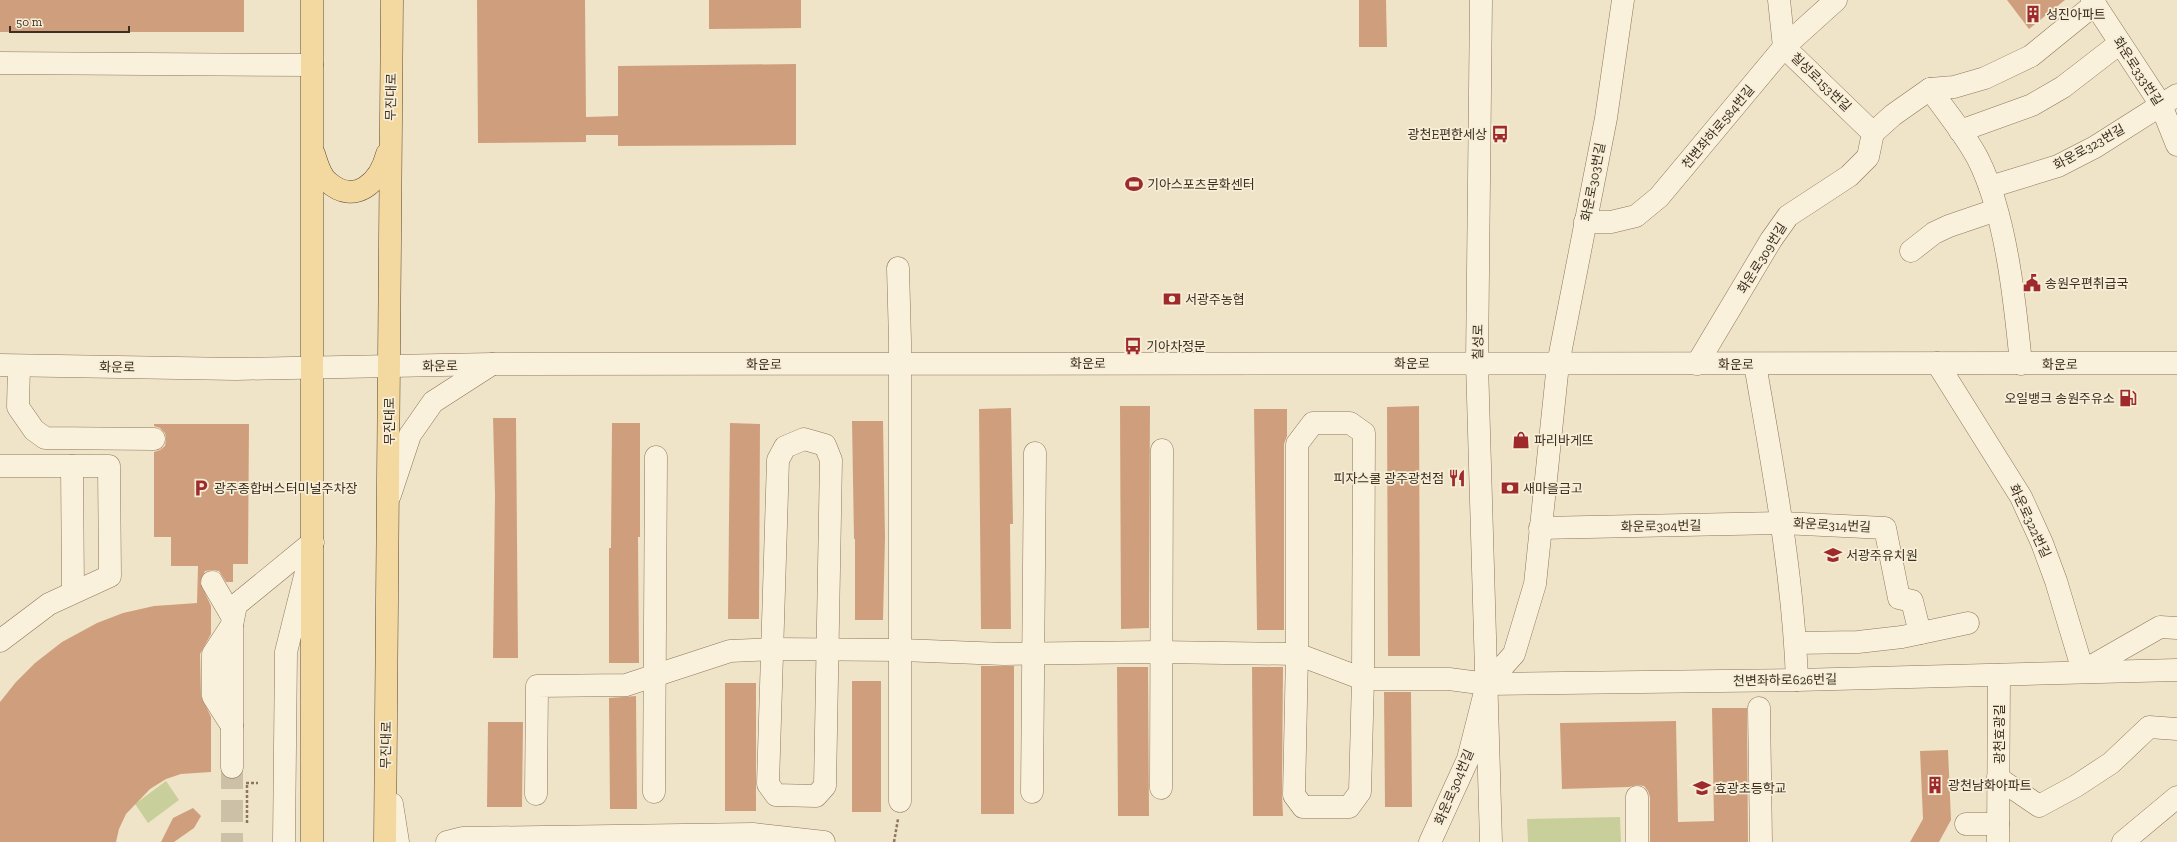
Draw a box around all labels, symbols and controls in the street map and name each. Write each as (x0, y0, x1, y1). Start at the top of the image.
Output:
building icon: 성진아파트 (2023, 4, 2043, 24)
place label: 성진아파트 (2046, 7, 2106, 22)
scale bar (10, 8, 129, 34)
text: 50 m (16, 15, 43, 29)
street label: 화운로333번길 (2110, 34, 2166, 108)
street label: 칠성로153번길 (1788, 50, 1854, 114)
street label: 무진대로 (383, 73, 399, 121)
street label: 천변좌하로584번길 (1679, 82, 1757, 172)
street label: 화운로323번길 (2051, 121, 2127, 173)
bus stop icon: 광천E편한세상 (1490, 124, 1510, 144)
place label: 광천E편한세상 (1408, 127, 1487, 142)
street label: 화운로303번길 (1578, 141, 1608, 223)
sports icon: 기아스포츠문화센터 (1124, 174, 1144, 194)
place label: 기아스포츠문화센터 (1147, 177, 1255, 192)
street label: 화운로309번길 (1734, 220, 1790, 296)
public building icon: 송원우편취급국 (2022, 273, 2042, 293)
place label: 송원우편취급국 (2045, 276, 2129, 291)
bank icon: 서광주농협 (1162, 289, 1182, 309)
place label: 서광주농협 (1185, 292, 1245, 307)
street label: 칠성로 (1470, 324, 1486, 360)
bus stop icon: 기아차정문 (1123, 336, 1143, 356)
place label: 기아차정문 (1146, 339, 1206, 354)
street label: 화운로 (1070, 356, 1106, 371)
street label: 화운로 (1394, 356, 1430, 371)
street label: 화운로 (746, 357, 782, 372)
street label: 화운로 (1718, 357, 1754, 372)
street label: 화운로 (2042, 357, 2078, 372)
street label: 화운로 (422, 358, 458, 374)
street label: 화운로 (99, 359, 135, 375)
fuel station icon: 오일뱅크 송원주유소 (2118, 388, 2138, 408)
place label: 오일뱅크 송원주유소 (2004, 391, 2115, 406)
street label: 무진대로 (382, 397, 397, 445)
shop icon: 파리바게뜨 (1511, 430, 1531, 450)
place label: 파리바게뜨 (1534, 433, 1594, 448)
restaurant icon: 피자스쿨 광주광천점 (1447, 468, 1467, 488)
place label: 피자스쿨 광주광천점 (1333, 471, 1444, 486)
parking icon: 광주종합버스터미널주차장 (191, 478, 211, 498)
bank icon: 새마을금고 (1500, 478, 1520, 498)
place label: 광주종합버스터미널주차장 (214, 481, 358, 496)
place label: 새마을금고 (1523, 481, 1583, 496)
street label: 화운로322번길 (2006, 482, 2054, 560)
street label: 화운로314번길 (1793, 515, 1871, 535)
street label: 화운로304번길 (1621, 518, 1701, 534)
school or university icon: 서광주유치원 (1823, 545, 1843, 565)
place label: 서광주유치원 (1846, 548, 1918, 563)
street label: 천변좌하로626번길 (1733, 672, 1837, 688)
street label: 광천효광길 (1992, 704, 2007, 764)
street label: 무진대로 (378, 721, 394, 769)
street label: 화운로304번길 (1431, 747, 1477, 827)
building icon: 광천남화아파트 (1925, 775, 1945, 795)
school or university icon: 효광초등학교 (1692, 778, 1712, 798)
place label: 광천남화아파트 (1948, 778, 2032, 793)
place label: 효광초등학교 (1715, 781, 1787, 796)

